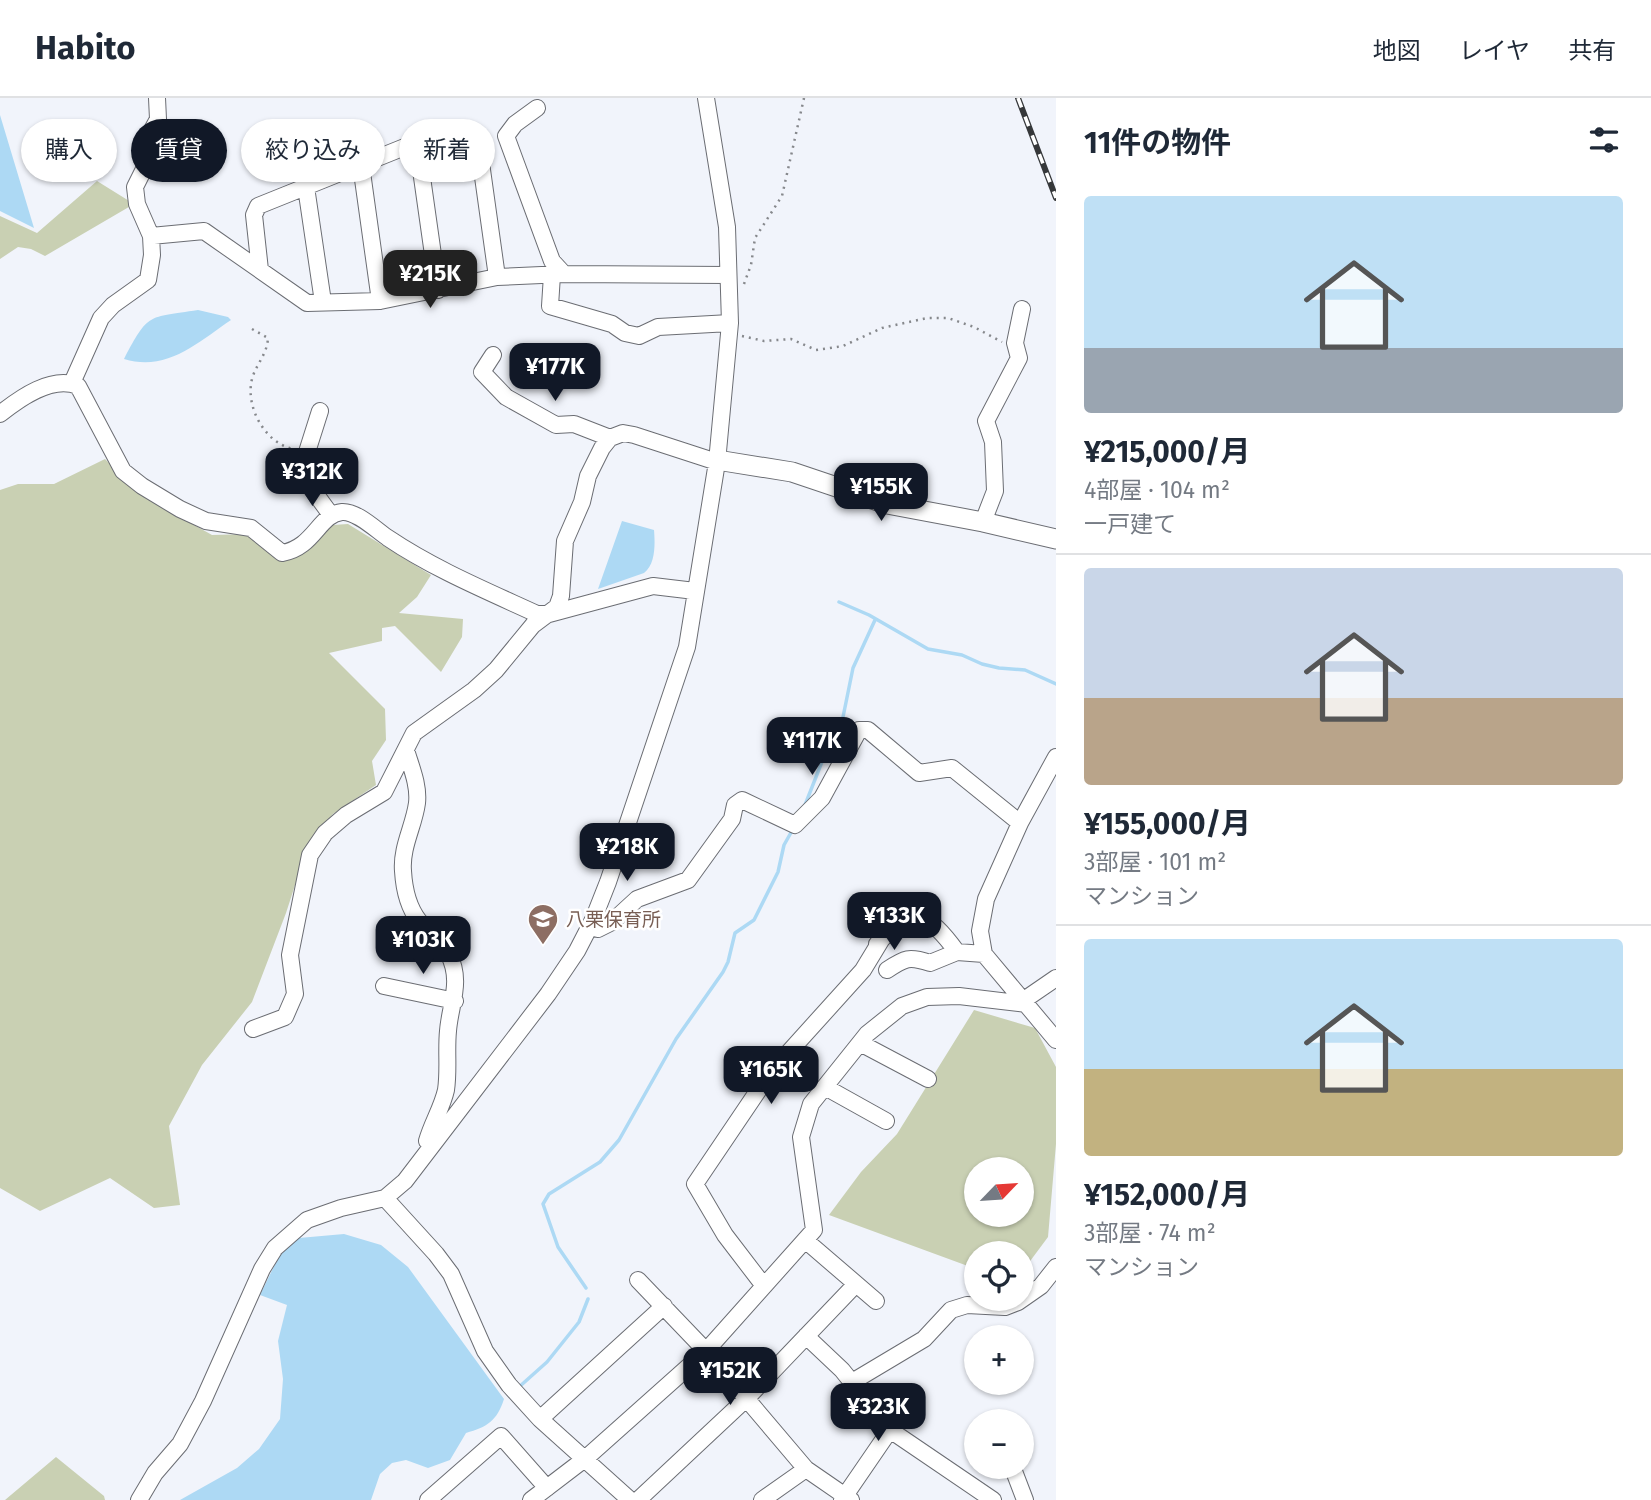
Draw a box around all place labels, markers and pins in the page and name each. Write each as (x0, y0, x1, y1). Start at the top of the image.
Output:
pin: ¥215K (381, 250, 479, 310)
pin: ¥177K (506, 344, 604, 403)
pin: ¥312K (263, 448, 361, 508)
pin: ¥155K (832, 464, 930, 523)
pin: ¥117K (763, 718, 861, 777)
pin: ¥218K (578, 824, 676, 883)
pin: ¥133K (845, 892, 943, 952)
school or university icon: 八栗保育所 (526, 902, 560, 946)
place label: 八栗保育所 (566, 908, 661, 931)
pin: ¥103K (374, 916, 472, 976)
pin: ¥165K (722, 1046, 820, 1106)
pin: ¥152K (681, 1348, 779, 1407)
pin: ¥323K (829, 1384, 927, 1443)

